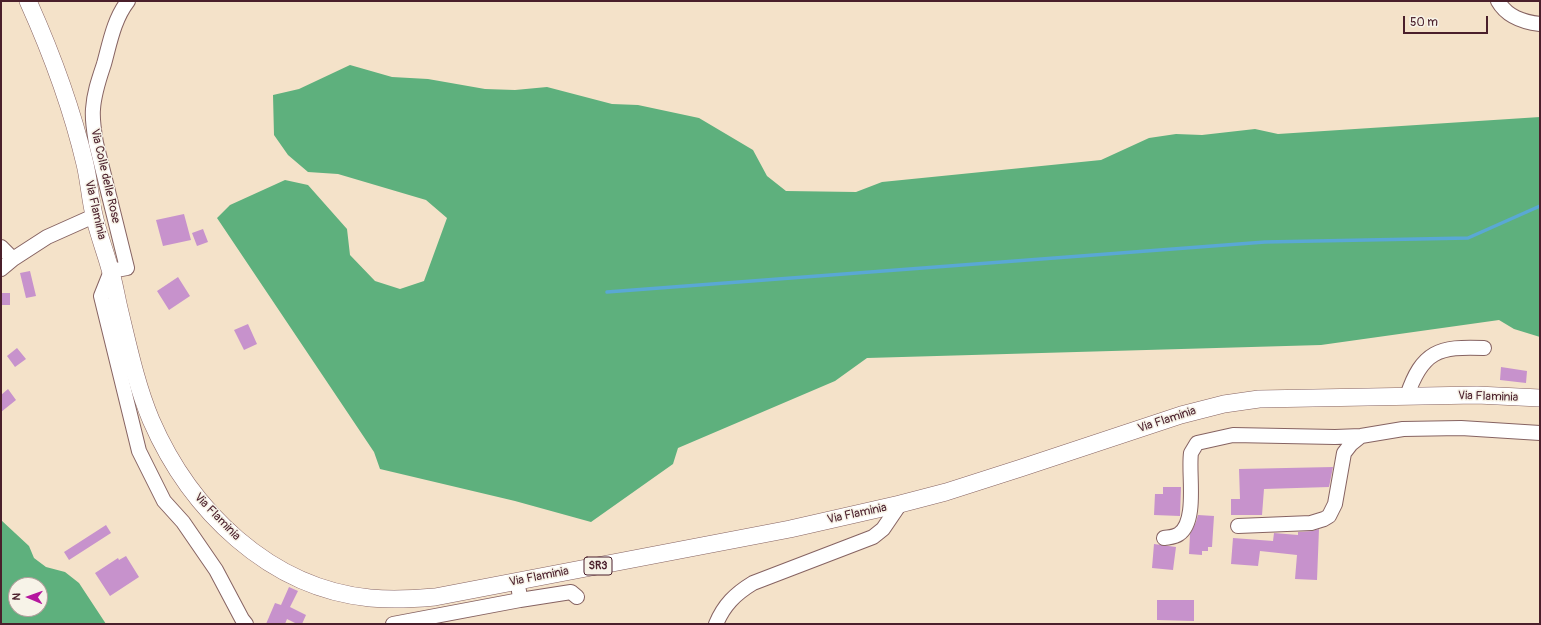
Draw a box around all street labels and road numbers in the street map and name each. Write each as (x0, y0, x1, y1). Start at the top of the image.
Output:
street label: Via Colle delle Rose (87, 127, 123, 225)
street label: Via Flaminia (81, 179, 109, 241)
street label: Via Flaminia (1458, 389, 1518, 405)
street label: Via Flaminia (1136, 404, 1198, 436)
street label: Via Flaminia (191, 490, 243, 544)
street label: Via Flaminia (826, 501, 888, 527)
road number: SR3 (584, 557, 612, 575)
street label: Via Flaminia (508, 564, 570, 590)

